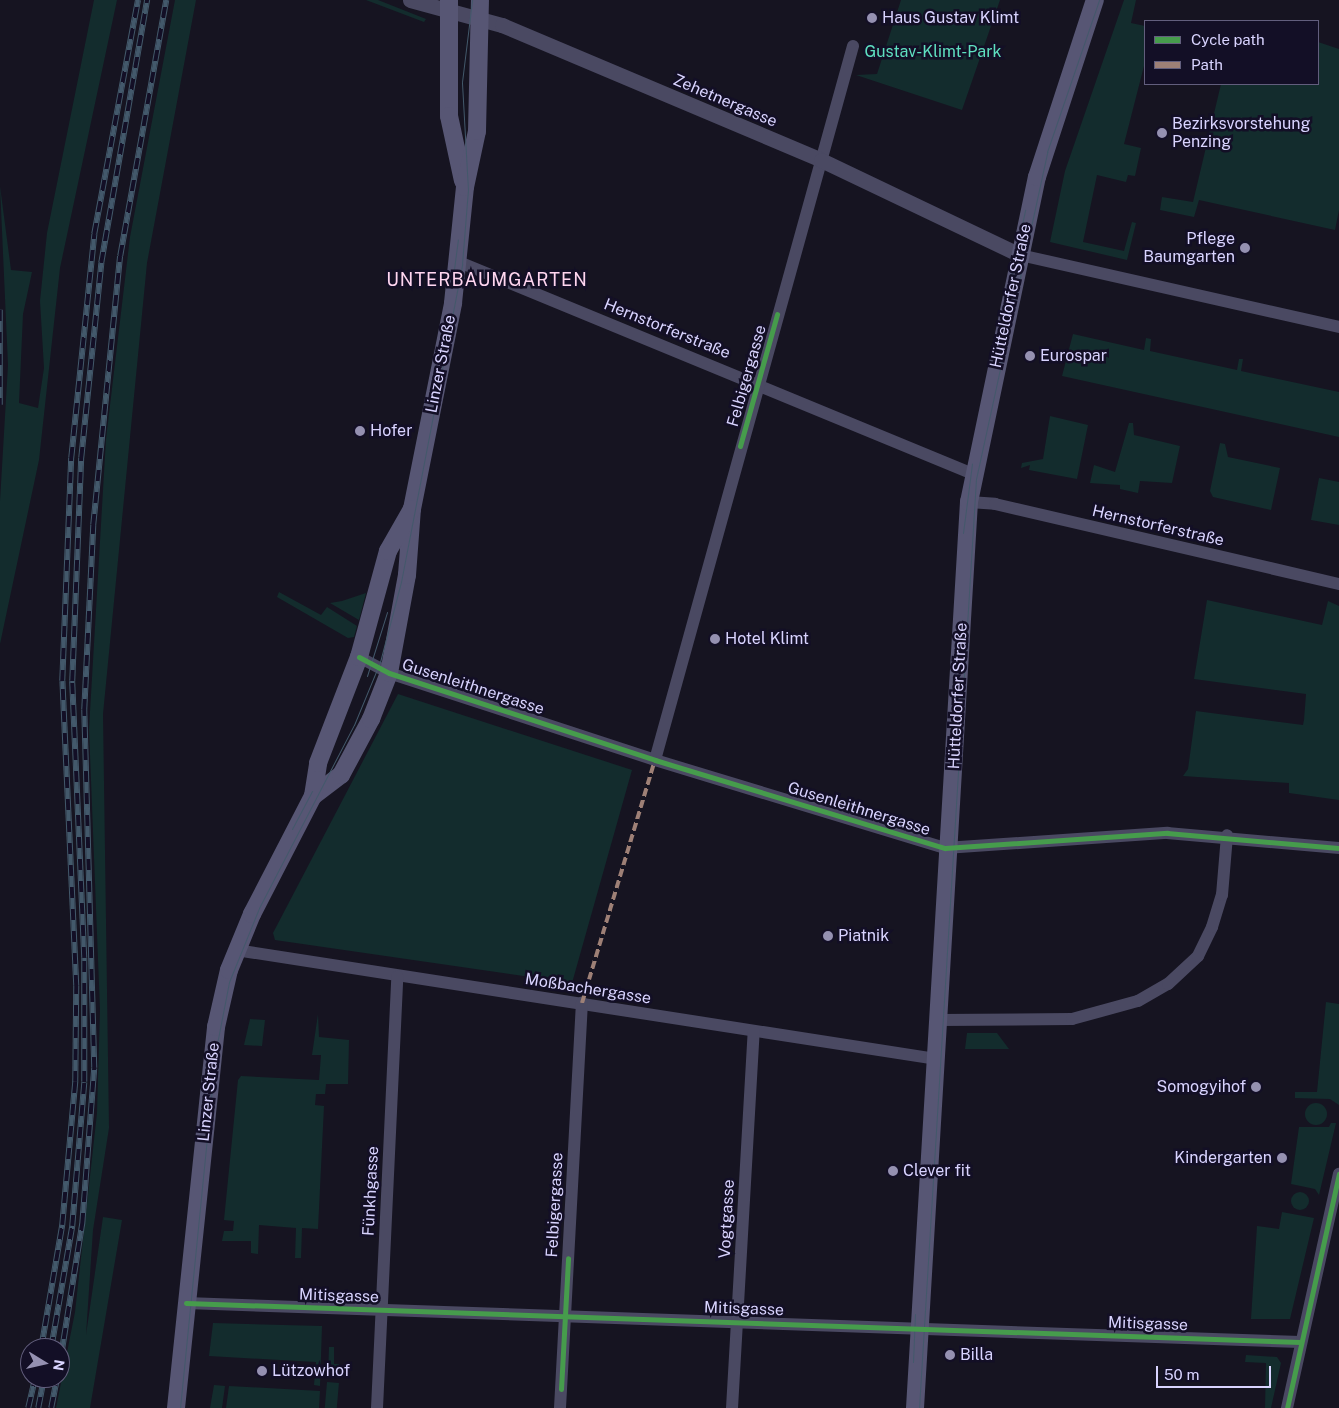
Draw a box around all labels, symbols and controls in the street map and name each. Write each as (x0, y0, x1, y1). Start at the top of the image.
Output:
place label: Haus Gustav Klimt (882, 8, 1019, 28)
marker: Haus Gustav Klimt (866, 12, 878, 24)
legend (1144, 20, 1319, 85)
text: Cycle path (1191, 31, 1265, 48)
park label: Gustav-Klimt-Park (865, 42, 1001, 62)
text: Path (1191, 56, 1223, 73)
street label: Zehetnergasse (670, 70, 780, 132)
place label: Bezirksvorstehung Penzing (1172, 114, 1310, 152)
marker: Bezirksvorstehung Penzing (1156, 127, 1168, 139)
street label: Hütteldorfer Straße (986, 222, 1036, 370)
place label: Pflege Baumgarten (1143, 229, 1235, 267)
marker: Pflege Baumgarten (1239, 242, 1251, 254)
district label: UNTERBAUMGARTEN (384, 269, 590, 291)
street label: Hernstorferstraße (601, 295, 733, 363)
street label: Linzer Straße (422, 313, 460, 415)
street label: Felbigergasse (723, 323, 771, 429)
place label: Eurospar (1040, 346, 1107, 366)
marker: Eurospar (1024, 350, 1036, 362)
place label: Hofer (370, 421, 412, 441)
marker: Hofer (354, 425, 366, 437)
street label: Hernstorferstraße (1090, 501, 1226, 551)
street label: Hütteldorfer Straße (945, 622, 971, 770)
place label: Hotel Klimt (725, 629, 809, 649)
marker: Hotel Klimt (709, 633, 721, 645)
street label: Gusenleithnergasse (399, 655, 547, 719)
street label: Gusenleithnergasse (785, 778, 933, 840)
place label: Piatnik (838, 926, 889, 946)
marker: Piatnik (822, 930, 834, 942)
street label: Moßbachergasse (524, 970, 652, 1008)
street label: Linzer Straße (194, 1042, 224, 1142)
place label: Somogyihof (1157, 1077, 1246, 1097)
marker: Somogyihof (1250, 1081, 1262, 1093)
street label: Fünkhgasse (359, 1146, 383, 1236)
place label: Kindergarten (1174, 1148, 1272, 1168)
street label: Felbigergasse (543, 1152, 567, 1258)
marker: Kindergarten (1276, 1152, 1288, 1164)
place label: Clever fit (903, 1161, 971, 1181)
marker: Clever fit (887, 1165, 899, 1177)
street label: Vogtgasse (715, 1179, 739, 1259)
street label: Mitisgasse (299, 1285, 379, 1307)
street label: Mitisgasse (704, 1298, 784, 1320)
street label: Mitisgasse (1108, 1313, 1188, 1335)
north arrow (20, 1338, 70, 1388)
place label: Billa (960, 1345, 993, 1365)
marker: Billa (944, 1349, 956, 1361)
scale bar (1159, 1356, 1274, 1388)
text: N (50, 1359, 68, 1372)
place label: Lützowhof (272, 1361, 350, 1381)
marker: Lützowhof (256, 1365, 268, 1377)
text: 50 m (1164, 1366, 1199, 1383)

